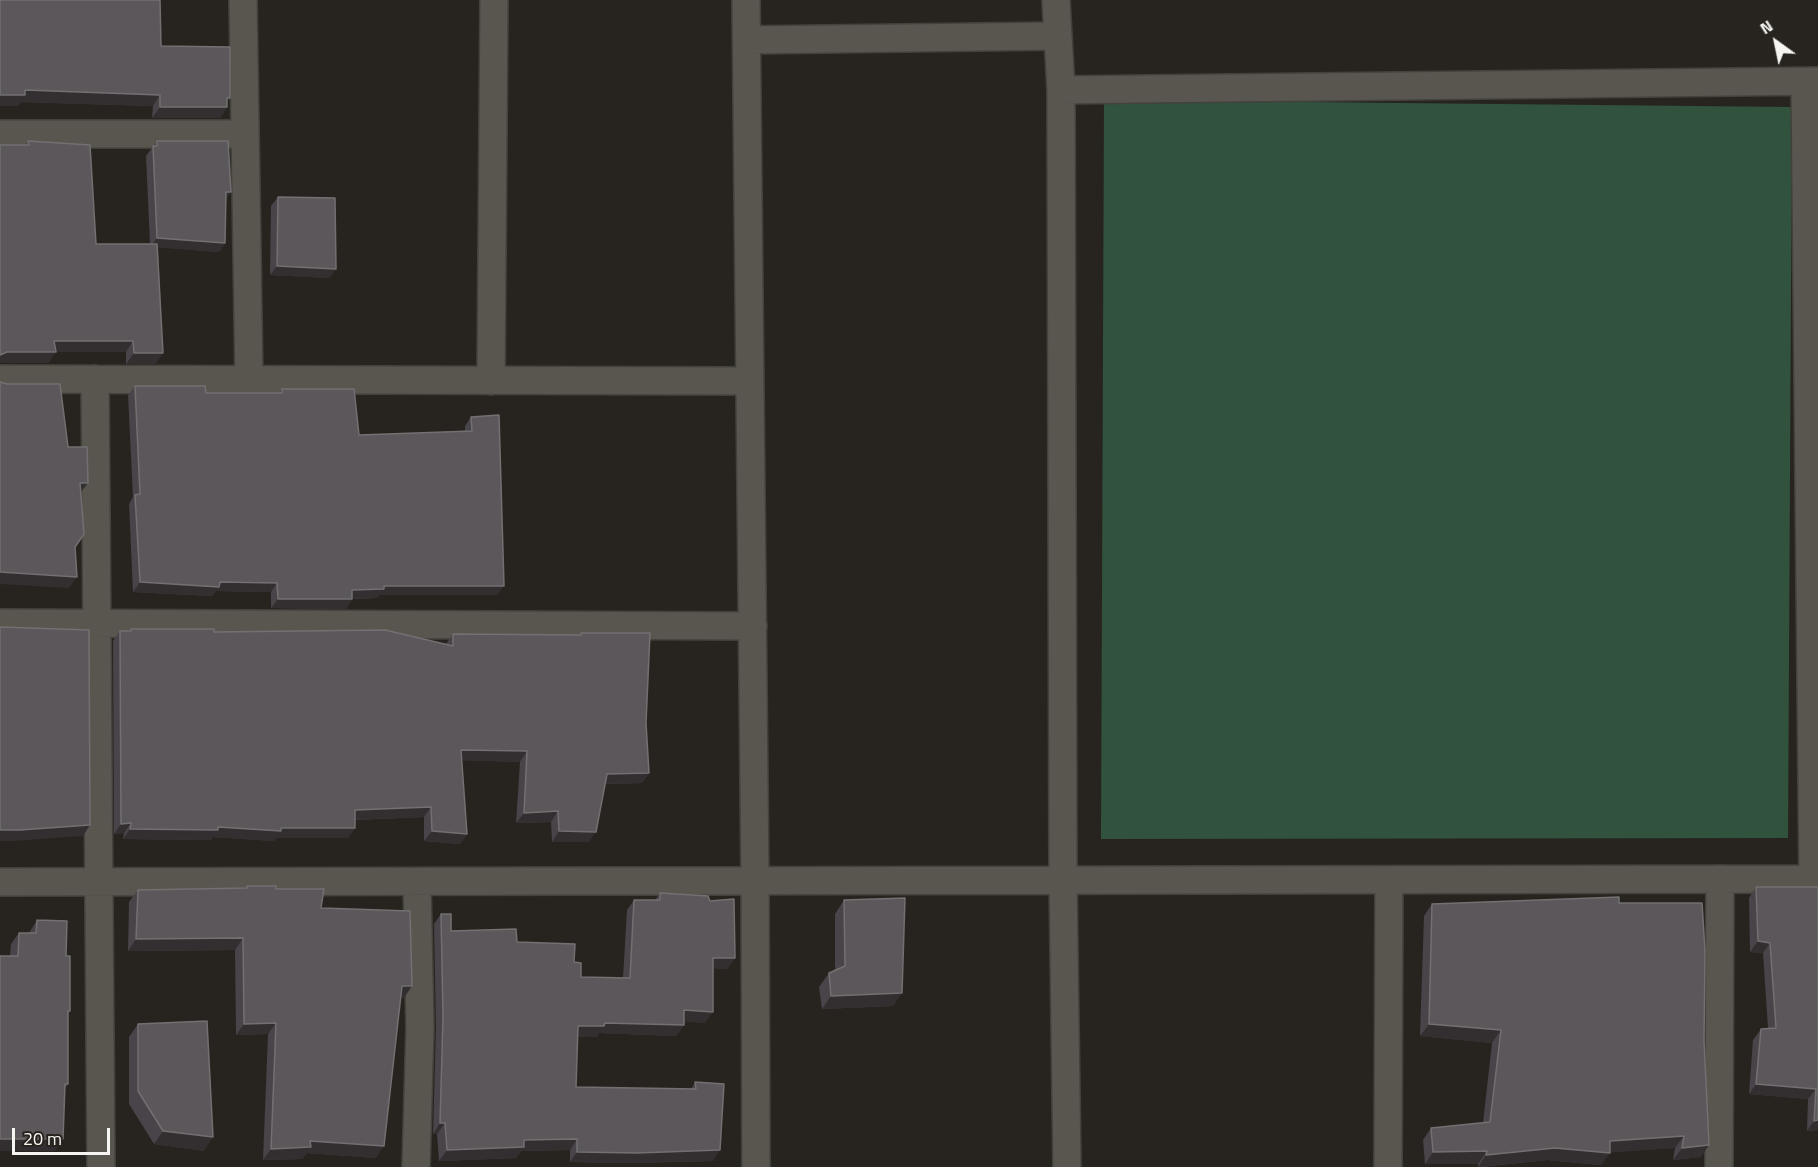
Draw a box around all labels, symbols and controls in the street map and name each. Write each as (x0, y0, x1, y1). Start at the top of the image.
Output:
north arrow (1746, 12, 1806, 72)
text: N (1755, 14, 1777, 40)
scale bar (15, 1116, 112, 1154)
text: 20 m (23, 1125, 62, 1152)

